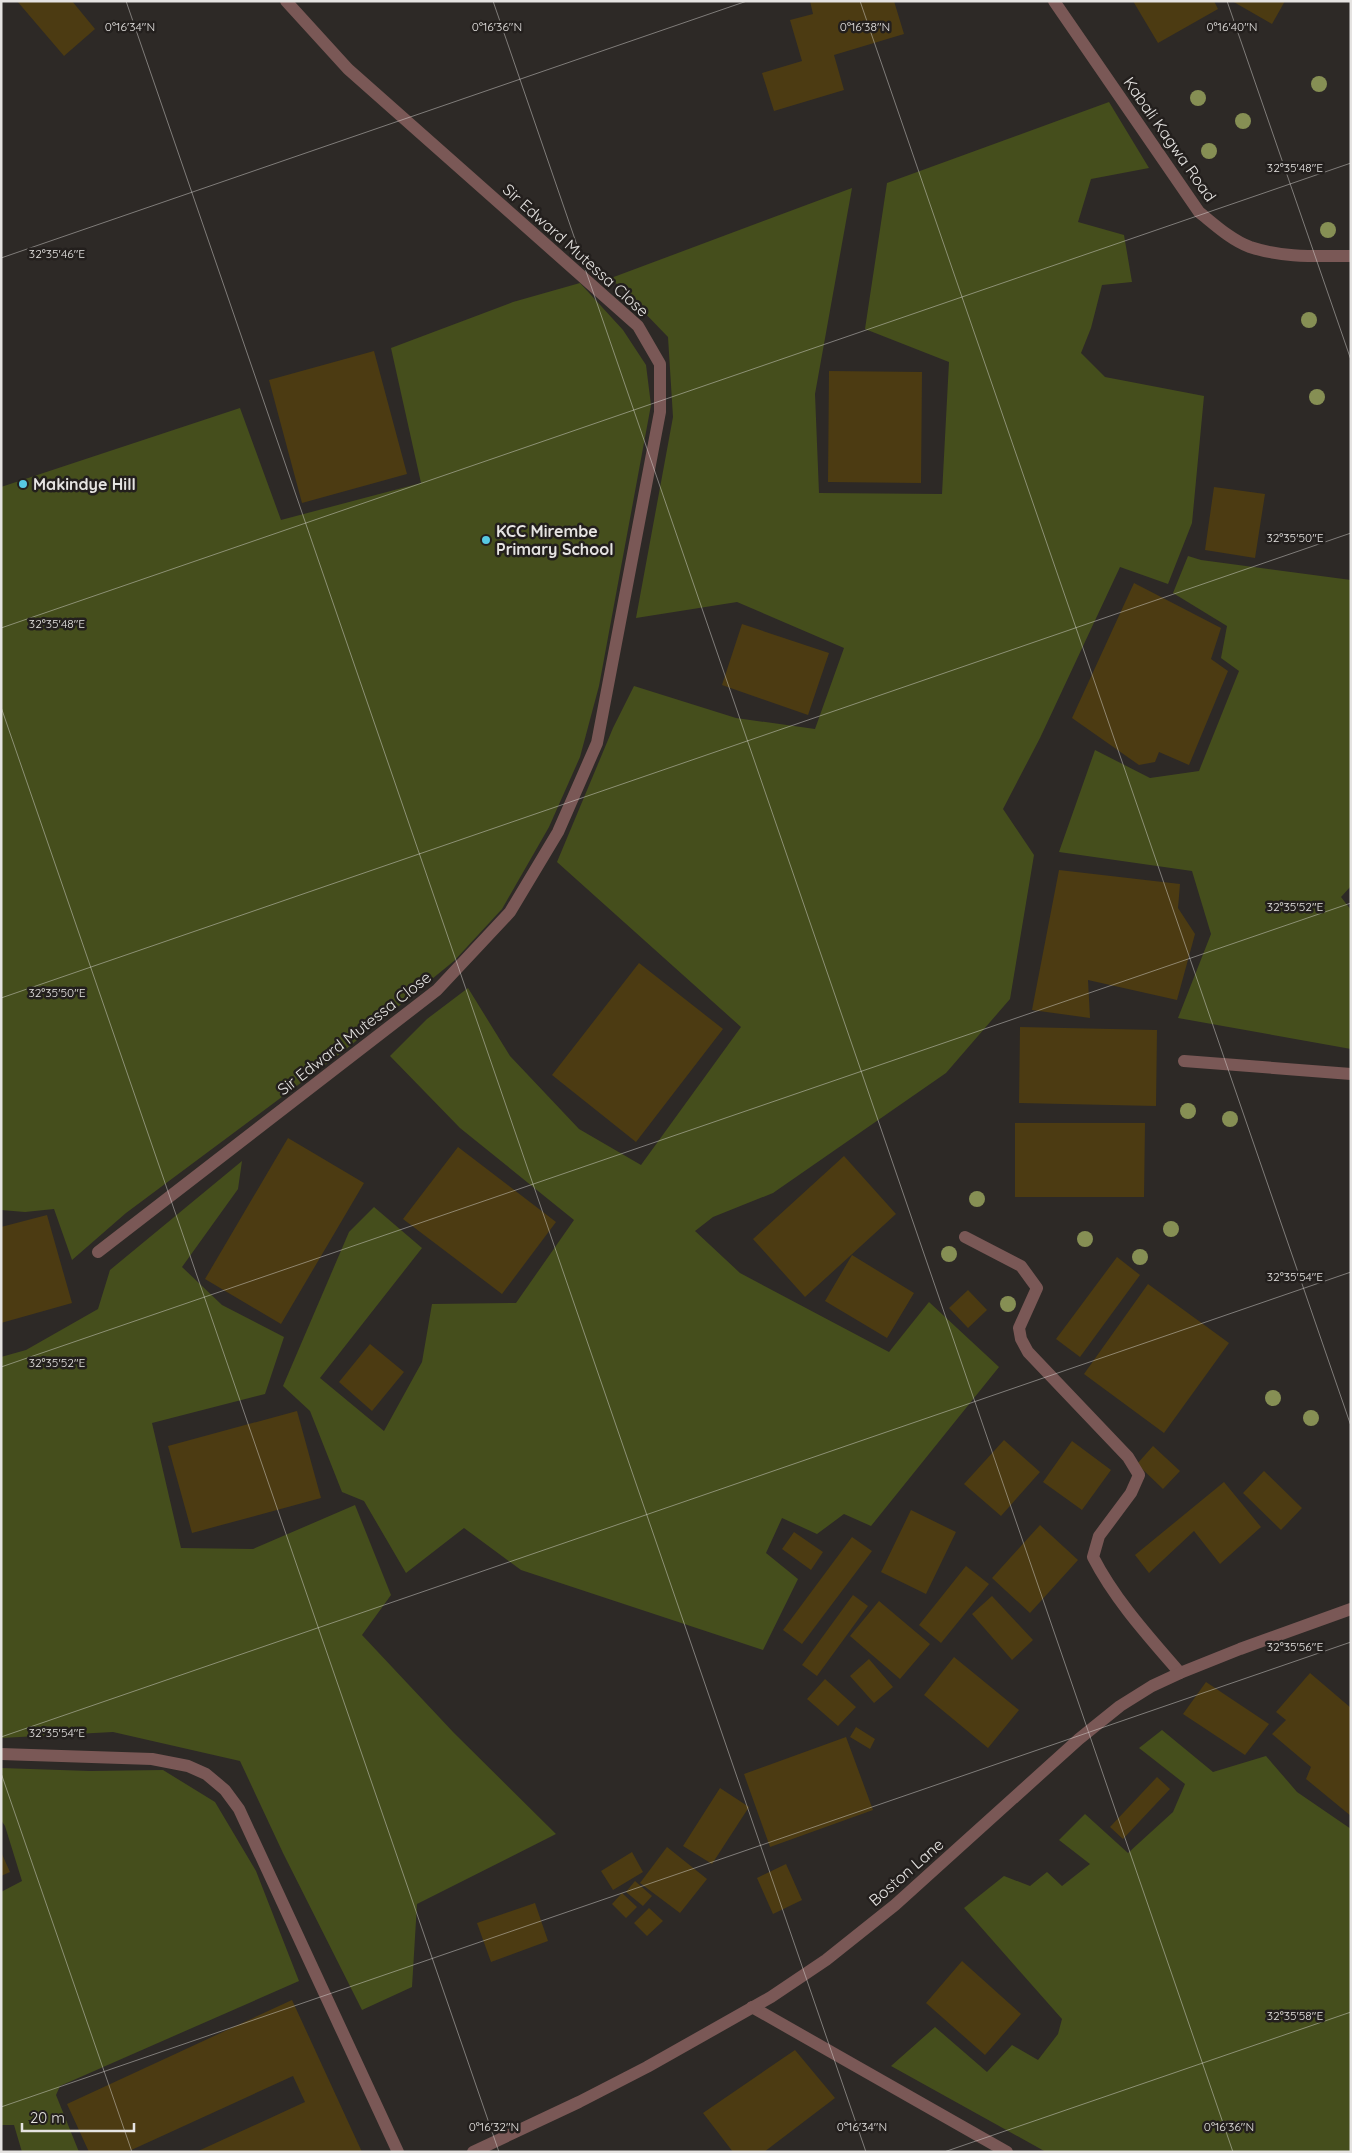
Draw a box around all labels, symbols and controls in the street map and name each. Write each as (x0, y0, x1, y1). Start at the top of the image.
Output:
text: 0°16'34"N (105, 19, 155, 34)
text: 0°16'36"N (472, 19, 522, 34)
text: 0°16'38"N (840, 19, 890, 34)
text: 0°16'40"N (1206, 19, 1258, 34)
street label: Kabali Kagwa Road (1119, 73, 1221, 205)
text: 32°35'48"E (1267, 160, 1323, 175)
street label: Sir Edward Mutessa Close (499, 179, 653, 321)
text: 32°35'46"E (29, 246, 85, 261)
place label: Makindye Hill (33, 474, 136, 494)
marker: Makindye Hill (17, 478, 29, 490)
place label: KCC Mirembe Primary School (496, 521, 614, 559)
text: 32°35'50"E (1266, 530, 1324, 545)
marker: KCC Mirembe Primary School (480, 534, 492, 546)
text: 32°35'48"E (29, 616, 85, 631)
text: 32°35'52"E (1267, 899, 1324, 914)
street label: Sir Edward Mutessa Close (273, 967, 435, 1099)
text: 32°35'50"E (28, 985, 86, 1000)
text: 32°35'54"E (1267, 1269, 1323, 1284)
text: 32°35'52"E (29, 1355, 86, 1370)
text: 32°35'56"E (1267, 1639, 1323, 1654)
text: 32°35'54"E (29, 1725, 85, 1740)
street label: Boston Lane (864, 1834, 948, 1910)
text: 32°35'58"E (1267, 2008, 1323, 2023)
scale bar (22, 2100, 135, 2132)
text: 20 m (30, 2108, 65, 2127)
text: 0°16'32"N (469, 2119, 519, 2134)
text: 0°16'34"N (837, 2119, 887, 2134)
text: 0°16'36"N (1204, 2119, 1254, 2134)

